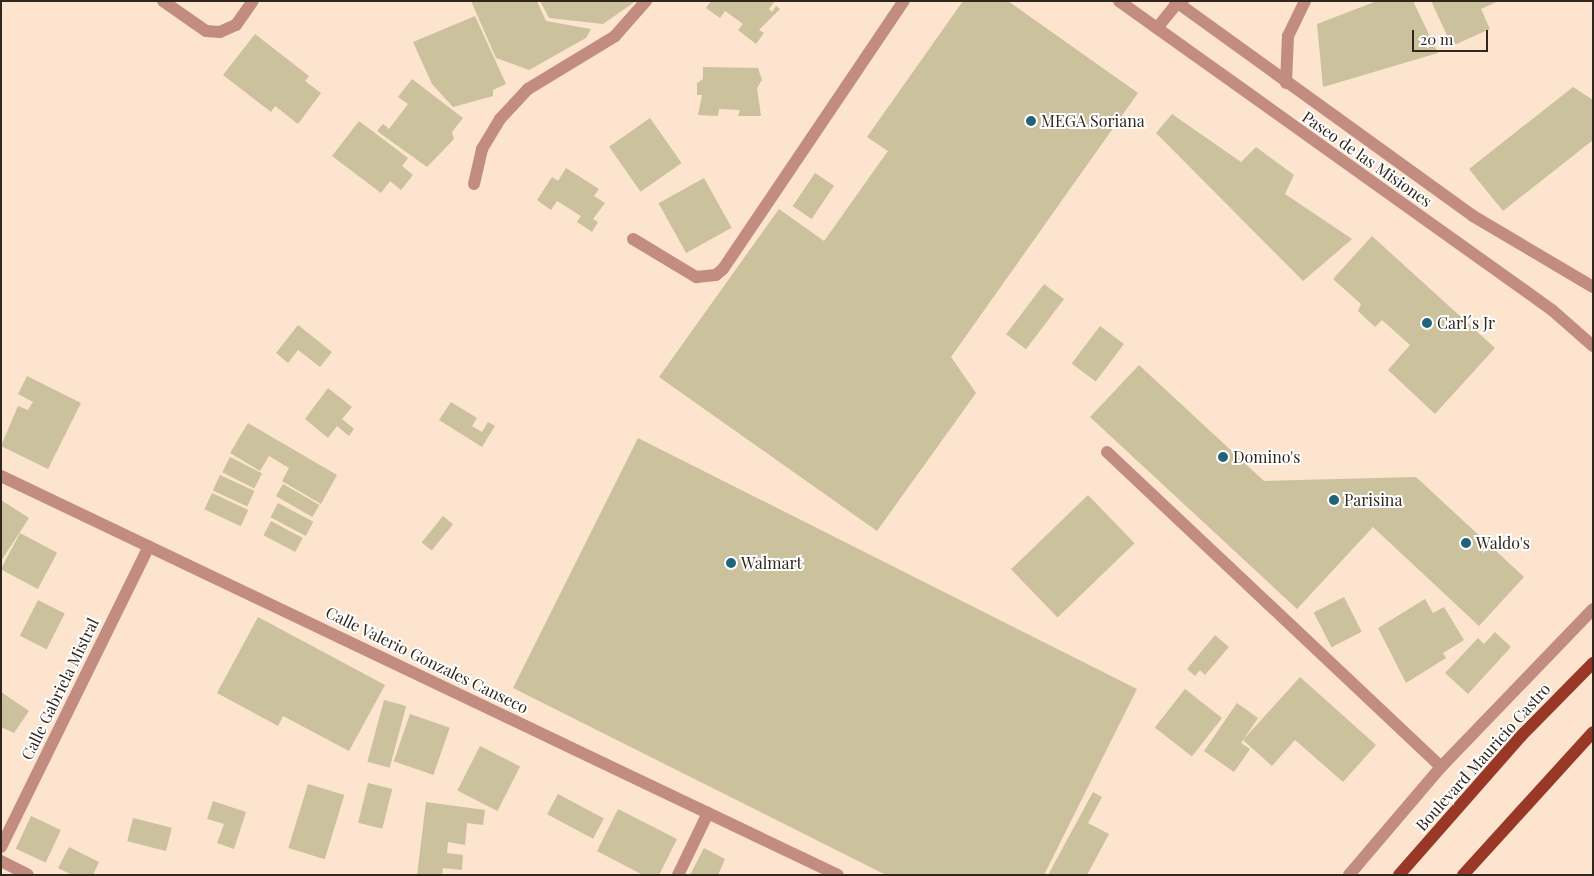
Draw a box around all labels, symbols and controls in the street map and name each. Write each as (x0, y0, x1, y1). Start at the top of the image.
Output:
scale bar (1414, 20, 1490, 52)
text: 20 m (1420, 29, 1453, 49)
street label: Paseo de las Misiones (1298, 107, 1436, 211)
place label: MEGA Soriana (1041, 111, 1145, 131)
marker: MEGA Soriana (1025, 115, 1037, 127)
place label: Carl´s Jr (1437, 313, 1495, 333)
marker: Carl´s Jr (1421, 317, 1433, 329)
place label: Domino's (1233, 447, 1300, 467)
marker: Domino's (1217, 451, 1229, 463)
place label: Parisina (1344, 490, 1402, 510)
marker: Parisina (1328, 494, 1340, 506)
place label: Waldo's (1476, 533, 1530, 553)
marker: Waldo's (1460, 537, 1472, 549)
place label: Walmart (741, 553, 802, 573)
marker: Walmart (725, 557, 737, 569)
street label: Calle Valerio Gonzales Canseco (322, 602, 532, 718)
street label: Calle Gabriela Mistral (17, 615, 103, 763)
street label: Boulevard Mauricio Castro (1412, 679, 1554, 835)

